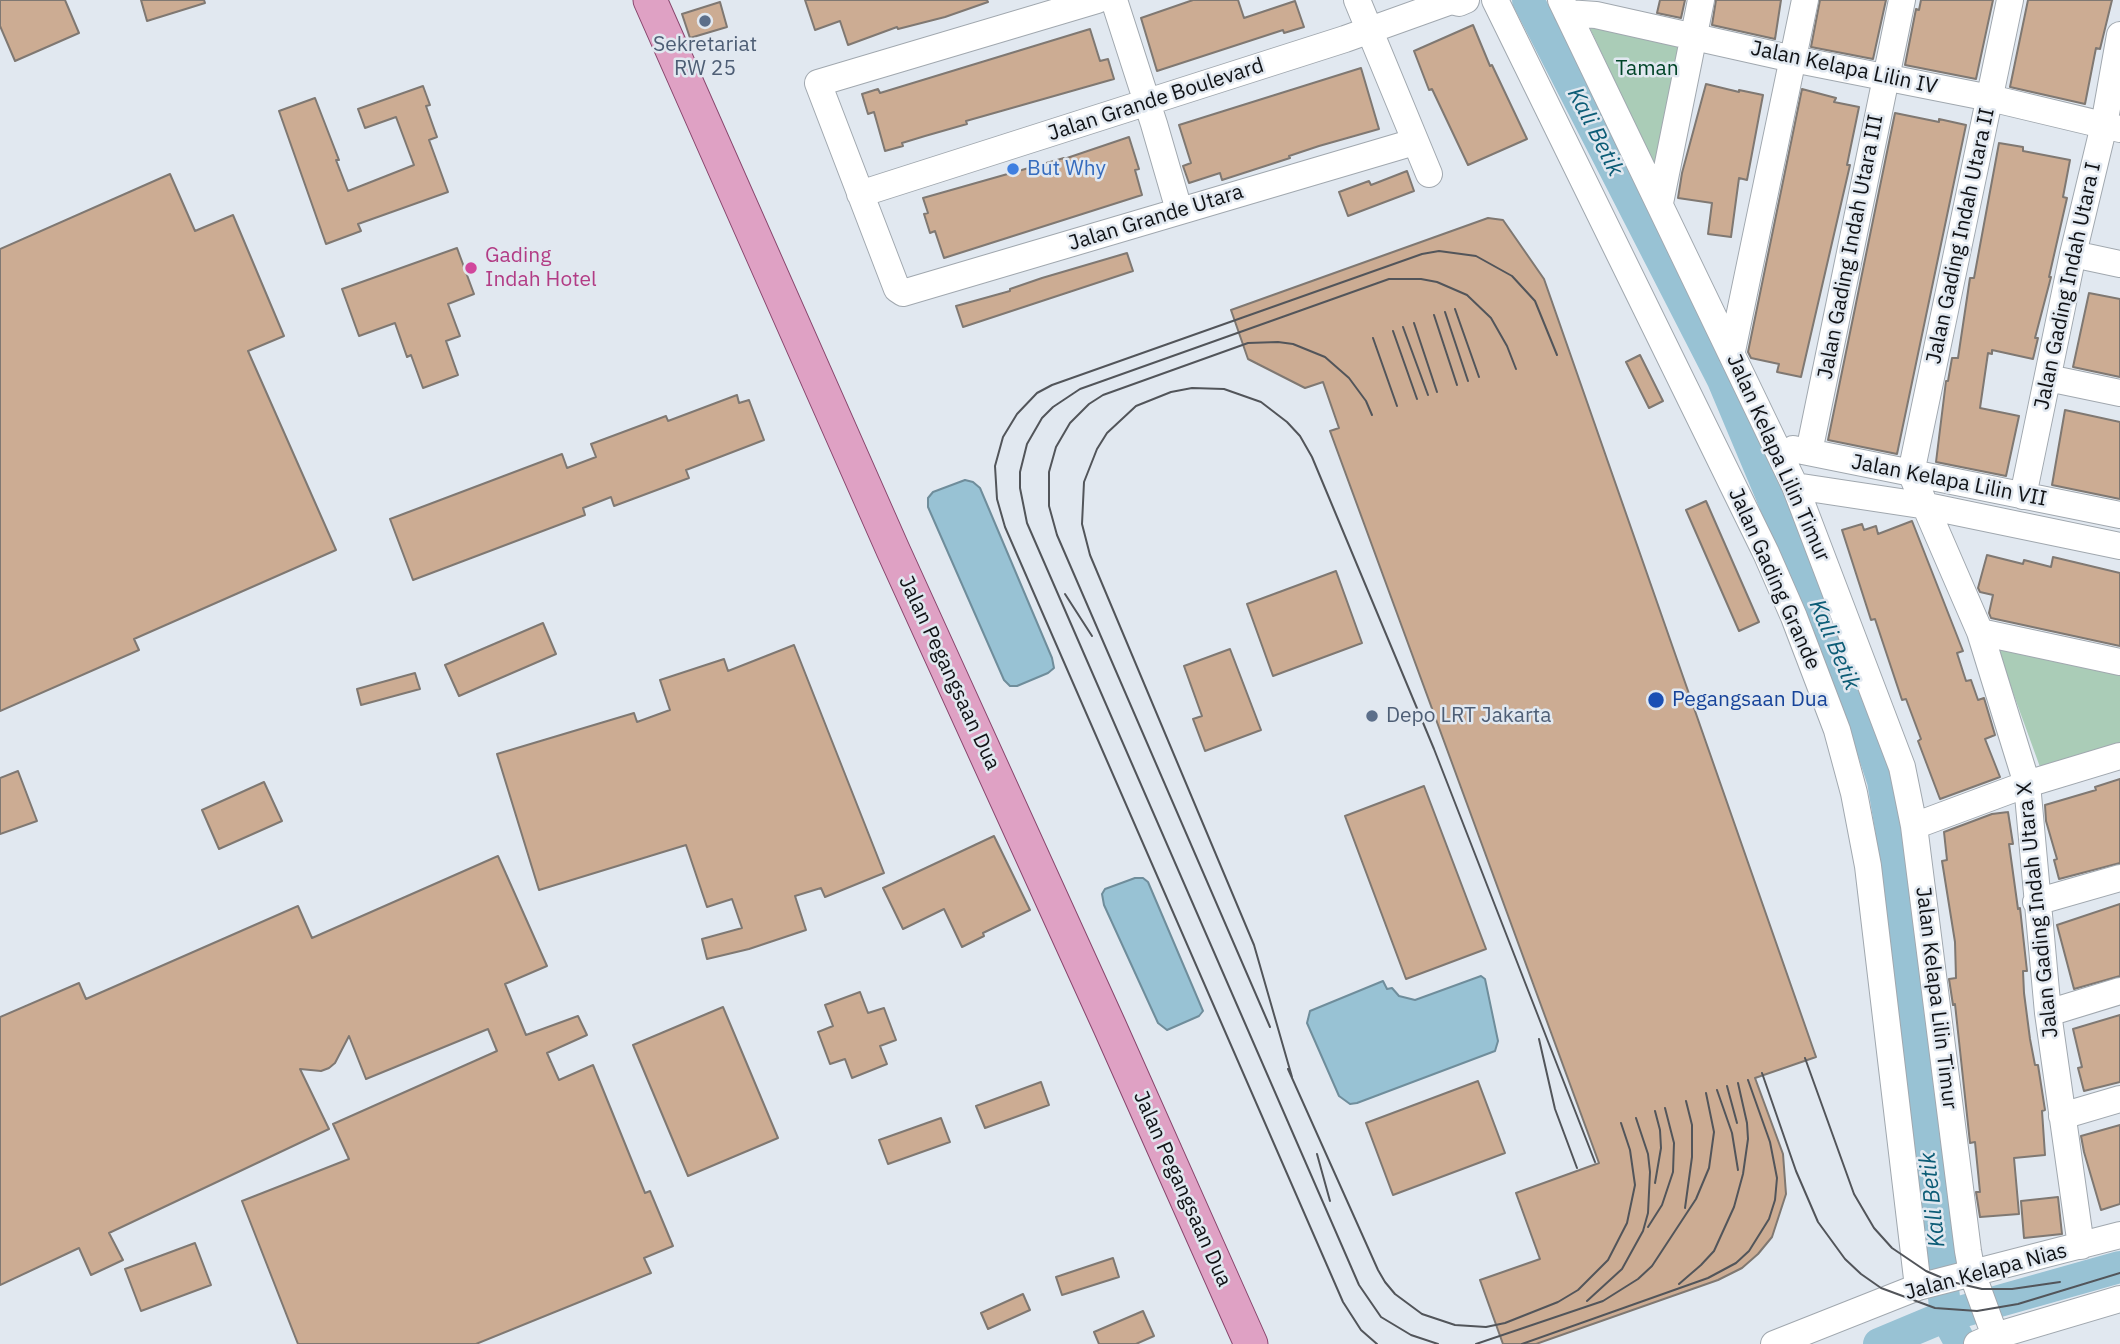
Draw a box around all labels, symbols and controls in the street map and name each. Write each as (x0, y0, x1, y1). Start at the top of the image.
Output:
marker: Sekretariat RW 25 (697, 13, 713, 29)
place label: Sekretariat RW 25 (653, 32, 757, 82)
street label: Jalan Kelapa Lilin IV (1748, 36, 1940, 100)
street label: Jalan Grande Boulevard (1045, 53, 1267, 147)
park label: Taman (1615, 56, 1679, 82)
water label: Kali Betik (1561, 83, 1629, 181)
street label: Jalan Gading Indah Utara II (1922, 106, 2000, 366)
street label: Jalan Gading Indah Utara III (1813, 112, 1889, 382)
place label: But Why (1027, 156, 1106, 182)
street label: Jalan Gading Indah Utara I (2029, 160, 2107, 412)
marker: But Why (1005, 161, 1021, 177)
street label: Jalan Grande Utara (1066, 179, 1246, 257)
place label: Gading Indah Hotel (485, 243, 597, 293)
marker: Gading Indah Hotel (463, 260, 479, 276)
street label: Jalan Kelapa Lilin Timur (1721, 350, 1835, 566)
street label: Jalan Kelapa Lilin VII (1849, 450, 2049, 512)
street label: Jalan Gading Grande (1723, 484, 1825, 674)
street label: Jalan Pegangsaan Dua (893, 572, 1005, 774)
water label: Kali Betik (1803, 596, 1865, 694)
place label: Pegangsaan Dua (1672, 687, 1828, 713)
marker: Pegangsaan Dua (1646, 690, 1666, 710)
place label: Depo LRT Jakarta (1386, 703, 1551, 729)
marker: Depo LRT Jakarta (1364, 708, 1380, 724)
street label: Jalan Gading Indah Utara X (2012, 781, 2064, 1039)
street label: Jalan Kelapa Lilin Timur (1910, 885, 1962, 1111)
street label: Jalan Pegangsaan Dua (1127, 1087, 1237, 1291)
water label: Kali Betik (1914, 1151, 1952, 1249)
street label: Jalan Kelapa Nias (1902, 1238, 2070, 1306)

